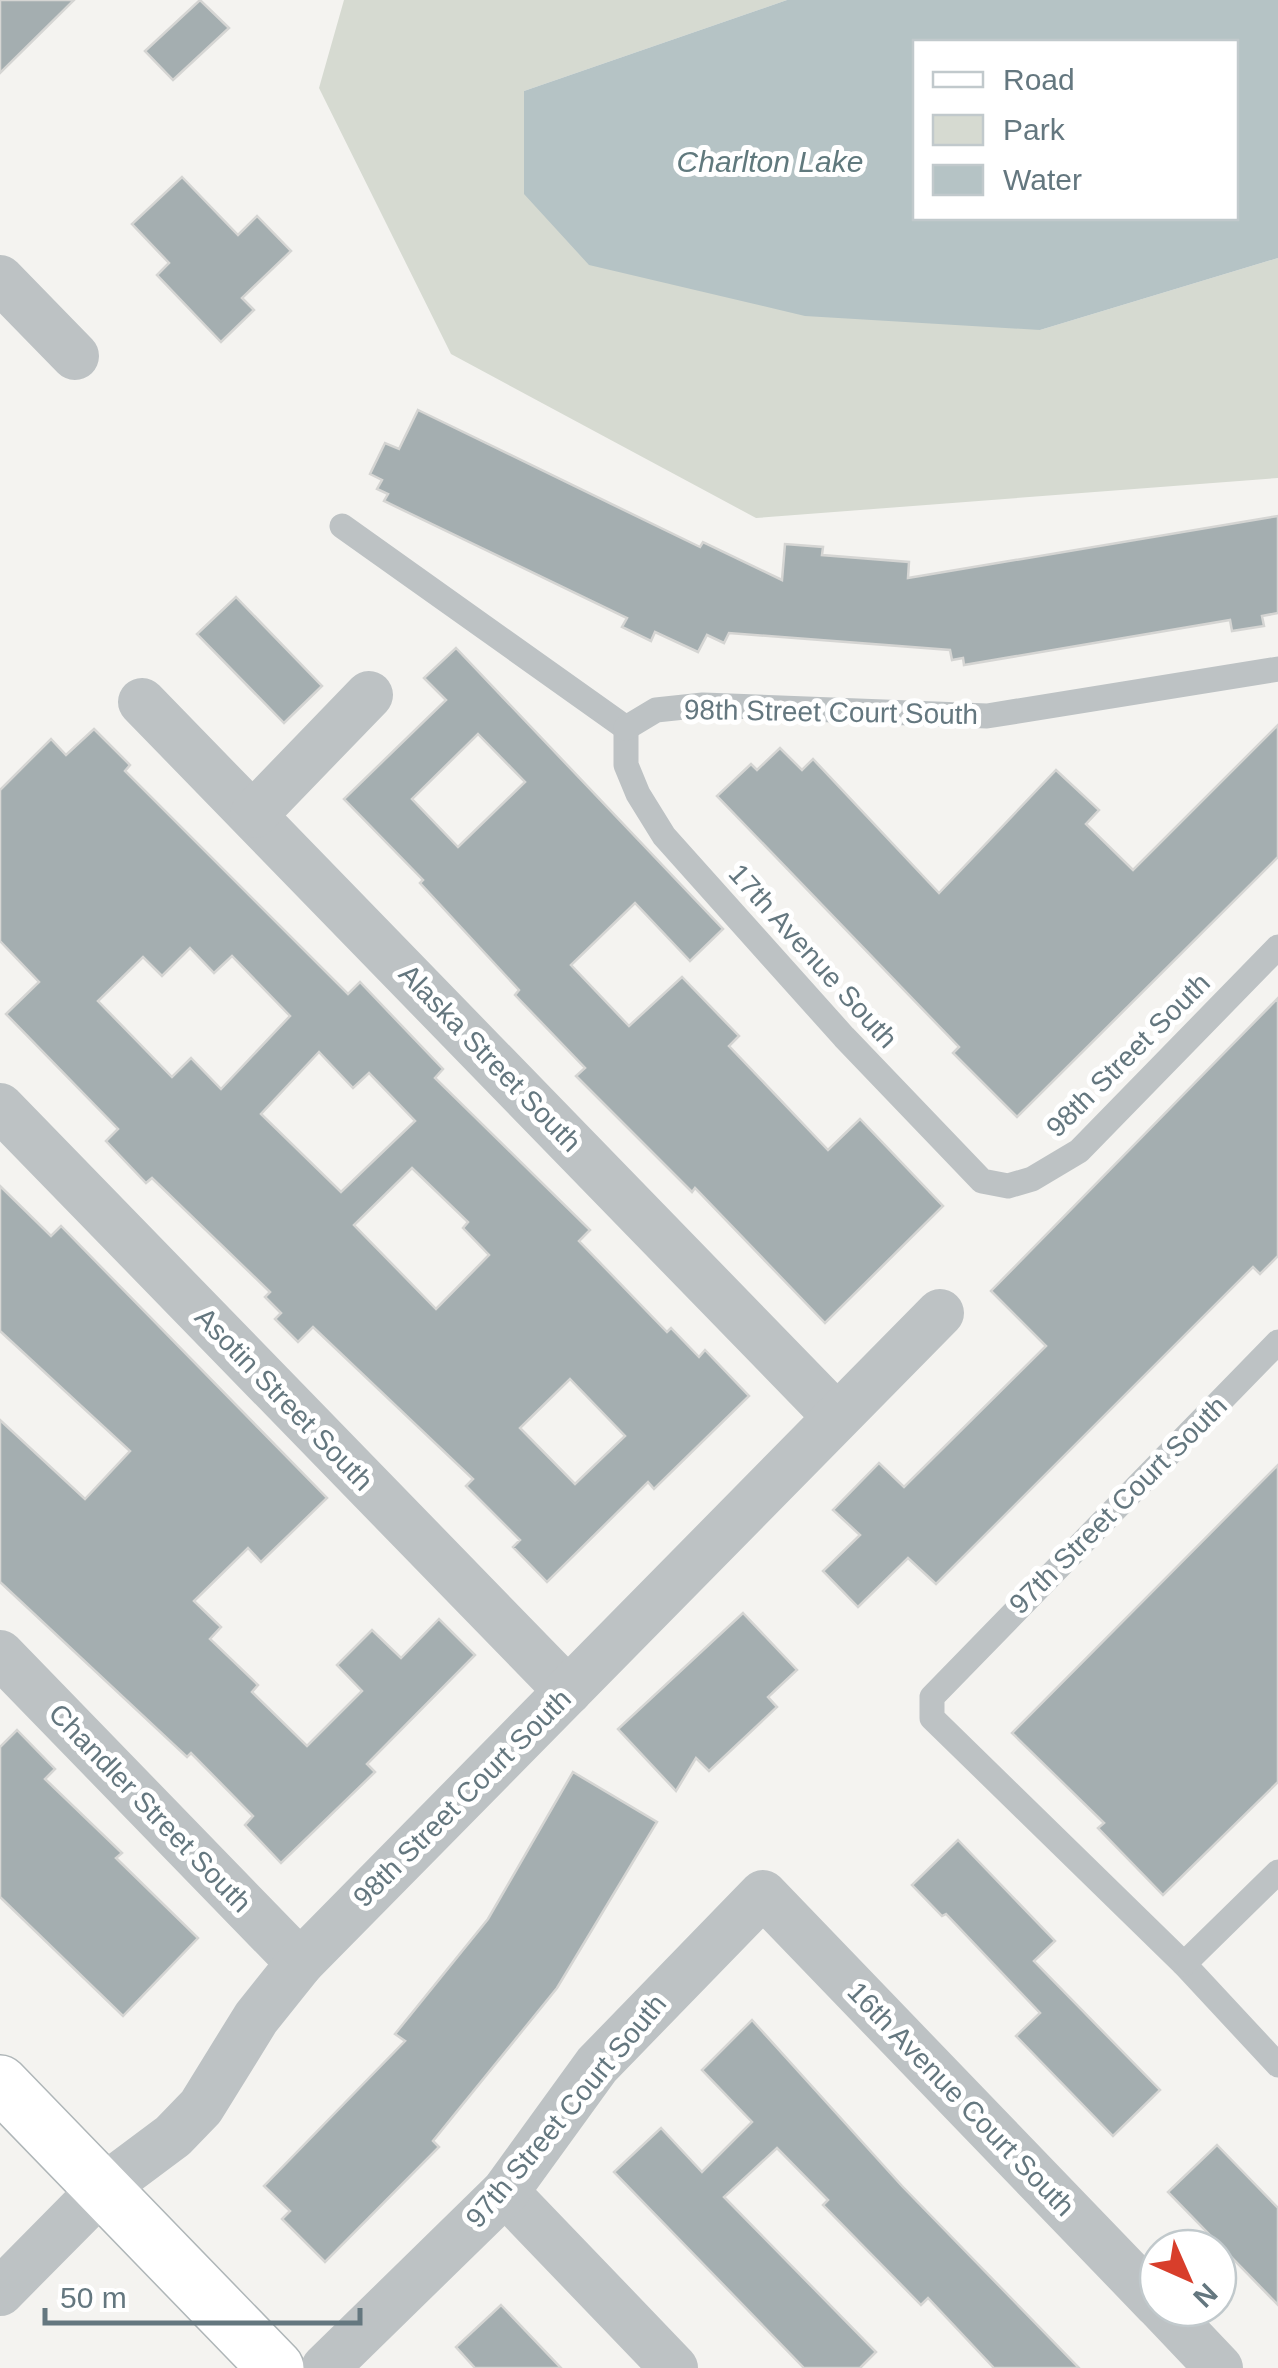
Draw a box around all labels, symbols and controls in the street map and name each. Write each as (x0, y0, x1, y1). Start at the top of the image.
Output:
legend (913, 40, 1238, 220)
text: Road (1003, 63, 1075, 96)
text: Park (1003, 113, 1066, 146)
water label: Charlton Lake (677, 145, 863, 178)
text: Water (1003, 163, 1082, 196)
street label: 98th Street Court South (684, 694, 978, 730)
street label: 17th Avenue South (722, 858, 904, 1054)
street label: Alaska Street South (393, 958, 587, 1158)
street label: 98th Street South (1040, 967, 1216, 1143)
street label: Asotin Street South (189, 1301, 379, 1497)
street label: 97th Street Court South (1003, 1390, 1233, 1620)
street label: 98th Street Court South (347, 1683, 577, 1913)
street label: Chandler Street South (43, 1698, 257, 1918)
street label: 16th Avenue Court South (841, 1976, 1081, 2222)
street label: 97th Street Court South (460, 1988, 672, 2234)
north arrow (1138, 2228, 1238, 2328)
scale bar (45, 2263, 360, 2325)
text: N (1187, 2277, 1223, 2313)
text: 50 m (60, 2281, 127, 2314)

